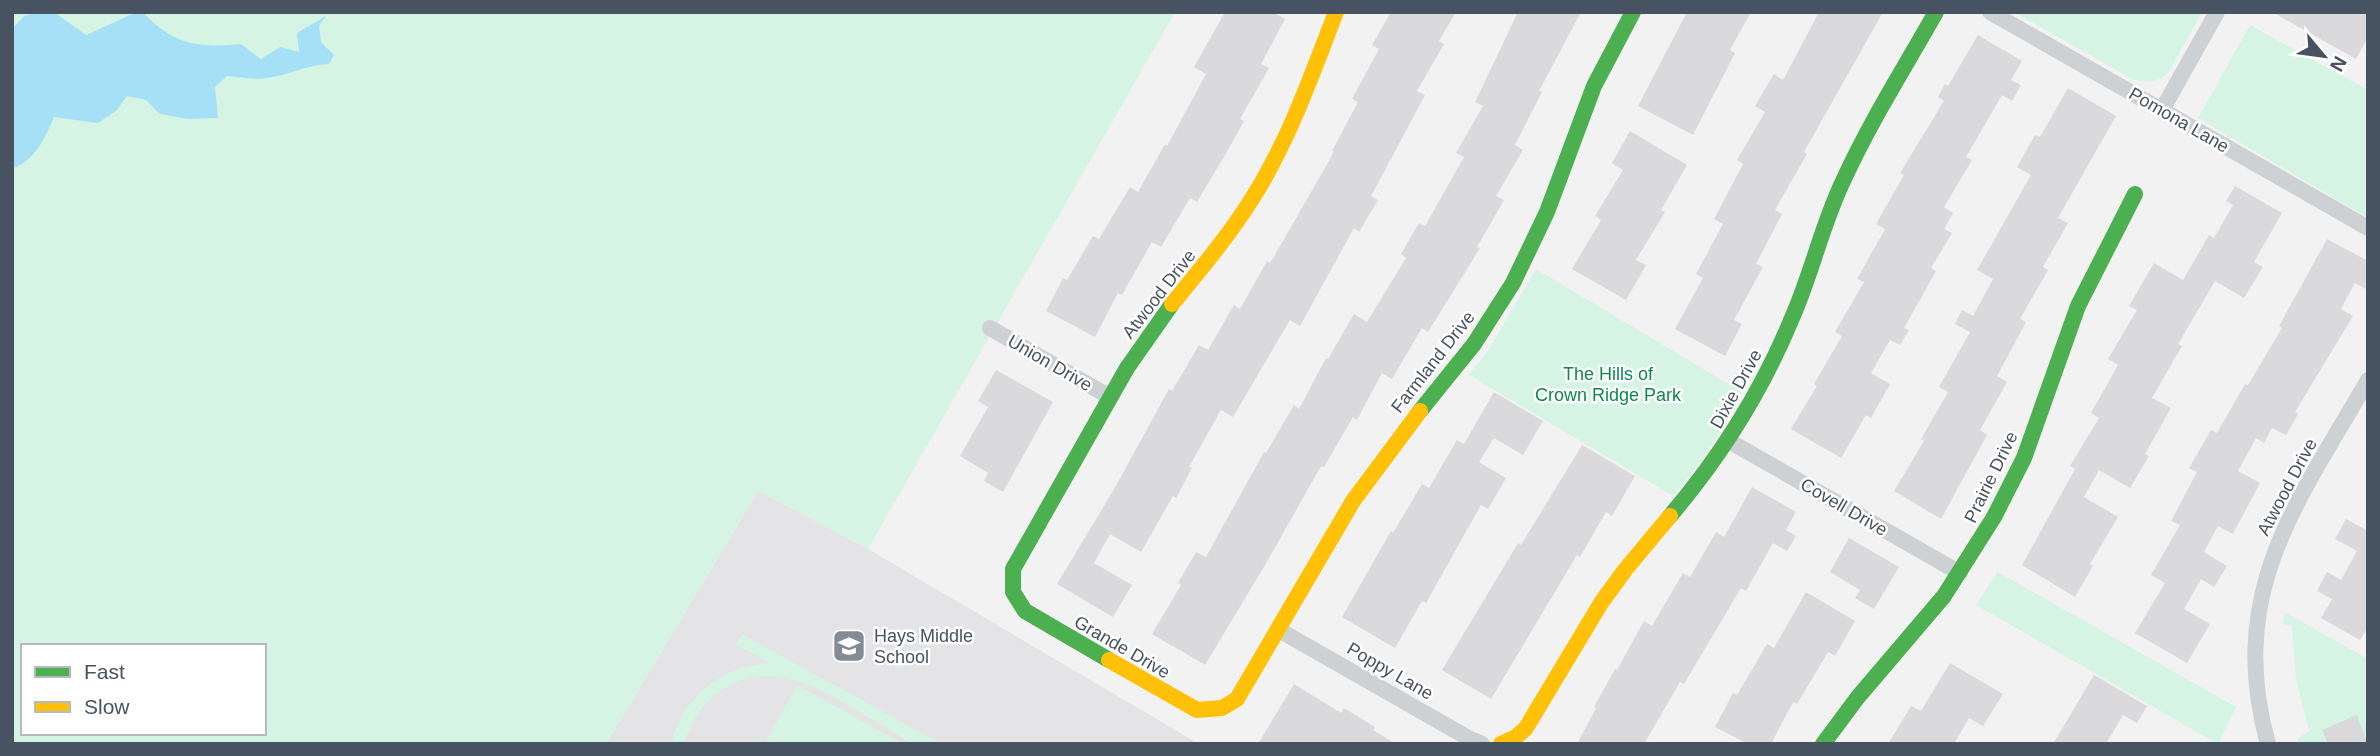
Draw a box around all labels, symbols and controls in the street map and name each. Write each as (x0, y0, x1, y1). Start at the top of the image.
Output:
north arrow (2289, 21, 2359, 91)
text: N (2326, 53, 2351, 75)
street label: Pomona Lane (2125, 83, 2233, 157)
street label: Atwood Drive (1118, 246, 1200, 342)
street label: Farmland Drive (1387, 307, 1479, 417)
street label: Union Drive (1004, 331, 1096, 395)
street label: Dixie Drive (1706, 346, 1766, 432)
park label: The Hills of Crown Ridge Park (1535, 364, 1682, 405)
street label: Prairie Drive (1960, 428, 2022, 526)
street label: Atwood Drive (2253, 435, 2321, 539)
street label: Covell Drive (1797, 474, 1891, 540)
street label: Grande Drive (1071, 612, 1173, 682)
place label: Hays Middle School (874, 626, 973, 667)
school or university icon: Hays Middle School (830, 627, 868, 665)
street label: Poppy Lane (1343, 638, 1437, 704)
legend (21, 644, 266, 735)
text: Fast (84, 660, 125, 683)
text: Slow (84, 695, 130, 718)

